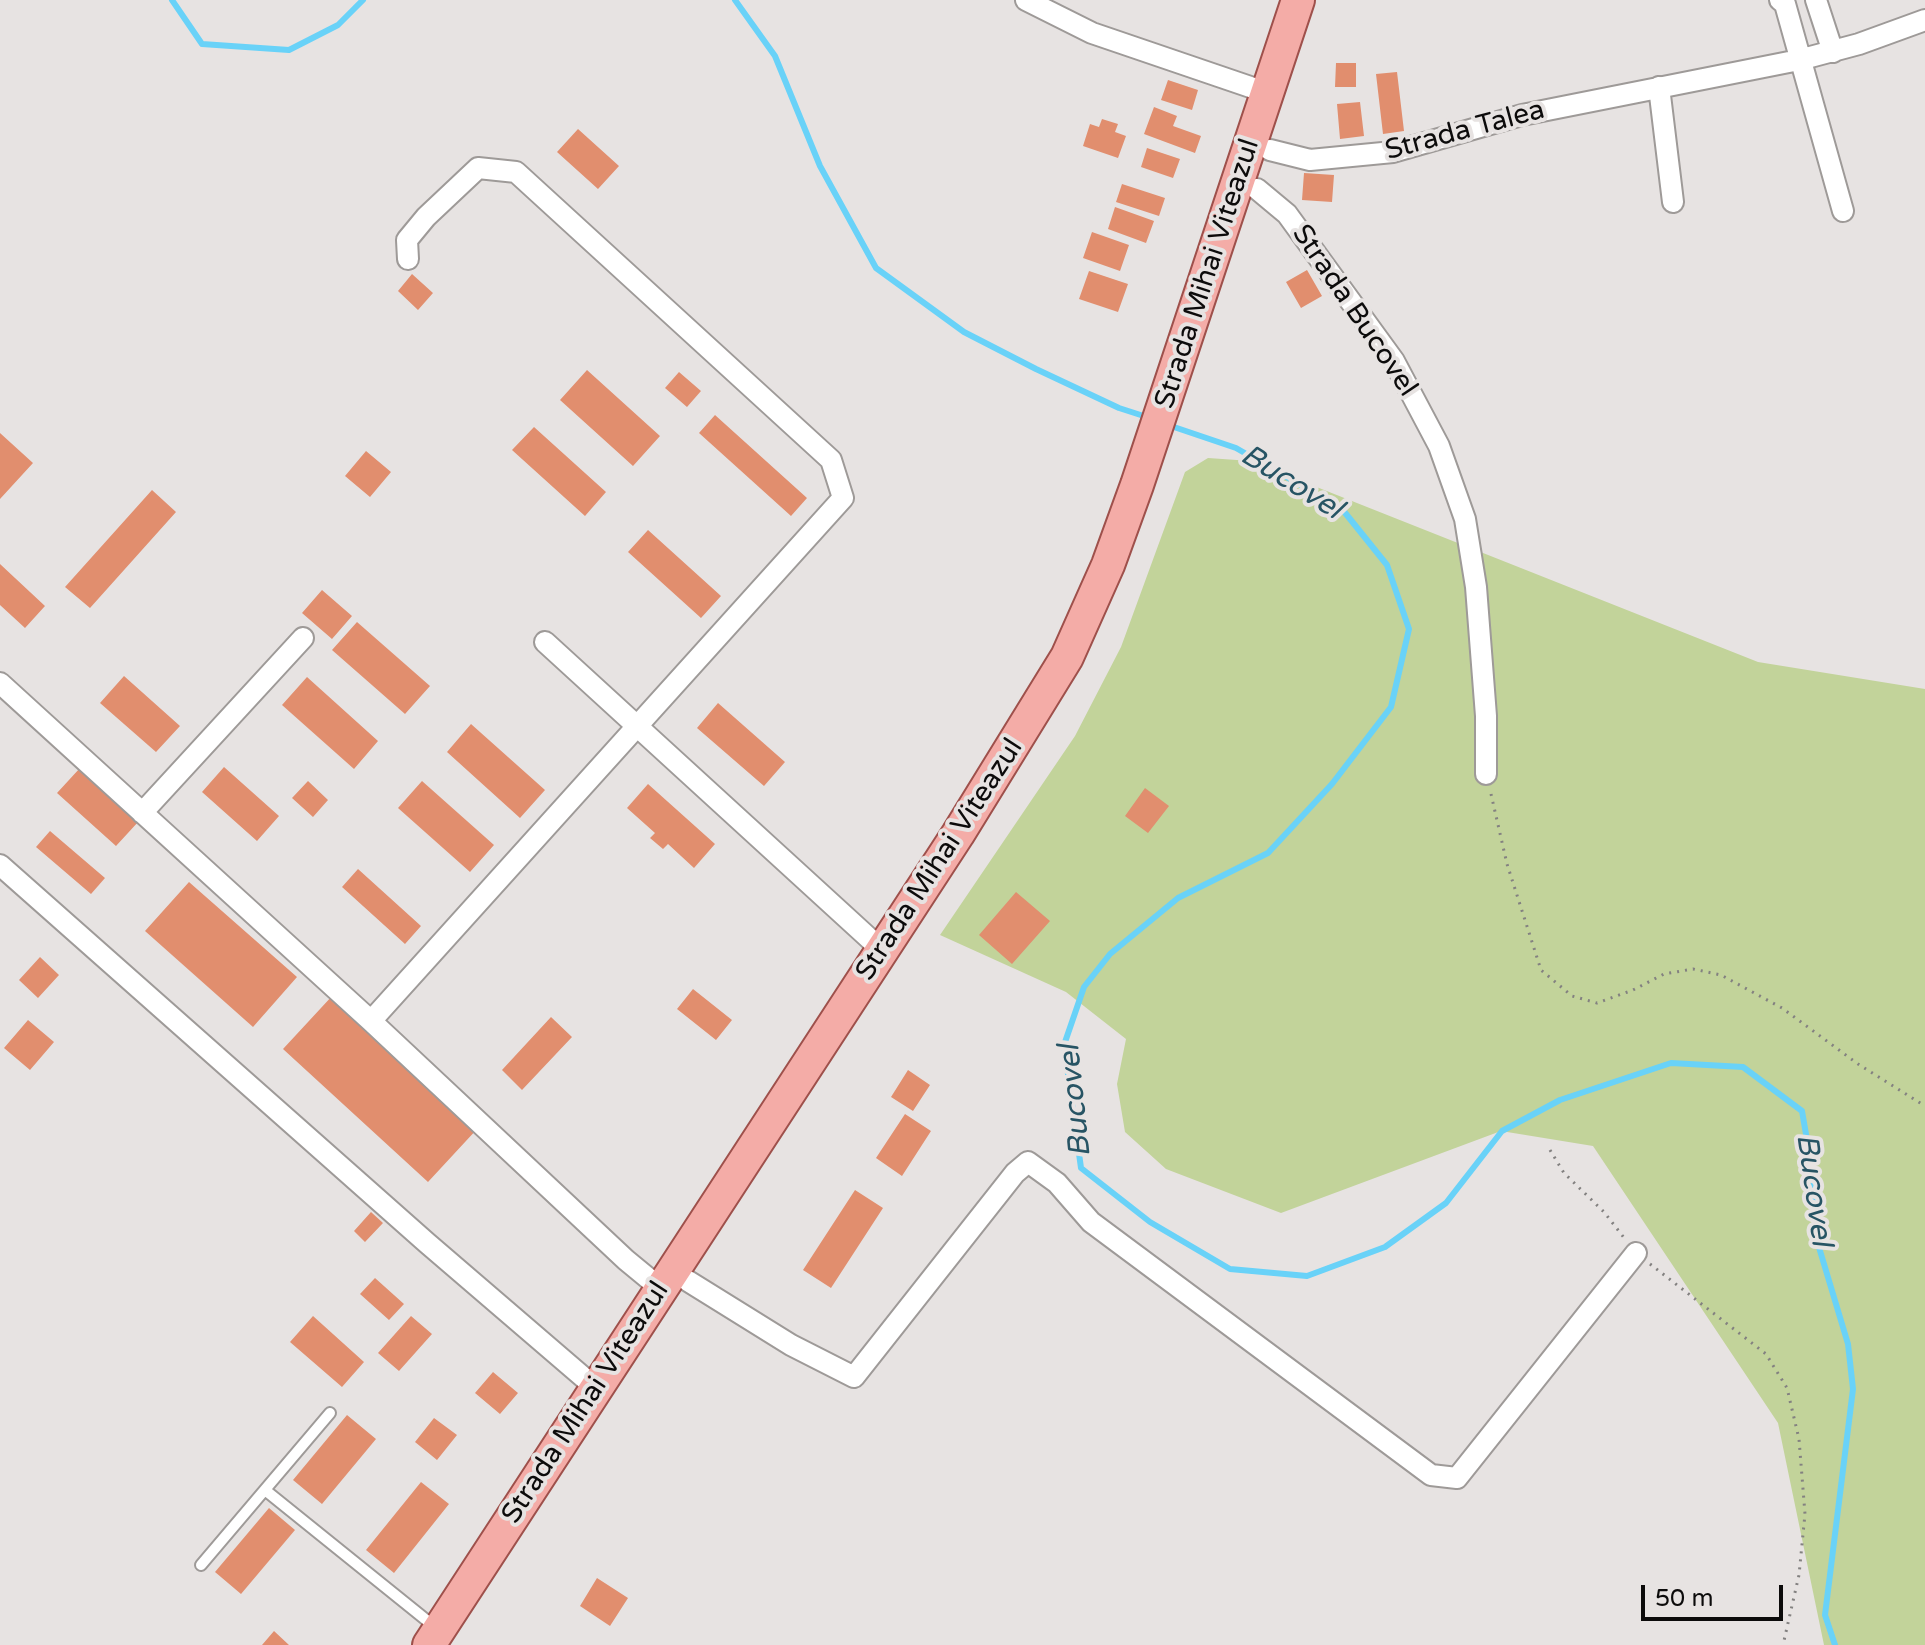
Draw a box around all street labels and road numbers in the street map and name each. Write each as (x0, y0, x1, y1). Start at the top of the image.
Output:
street label: Strada Talea (1382, 94, 1548, 168)
street label: Strada Mihai Viteazul (1149, 135, 1267, 413)
street label: Strada Bucovel (1284, 219, 1424, 403)
street label: Strada Mihai Viteazul (849, 733, 1031, 987)
street label: Strada Mihai Viteazul (495, 1276, 677, 1530)

